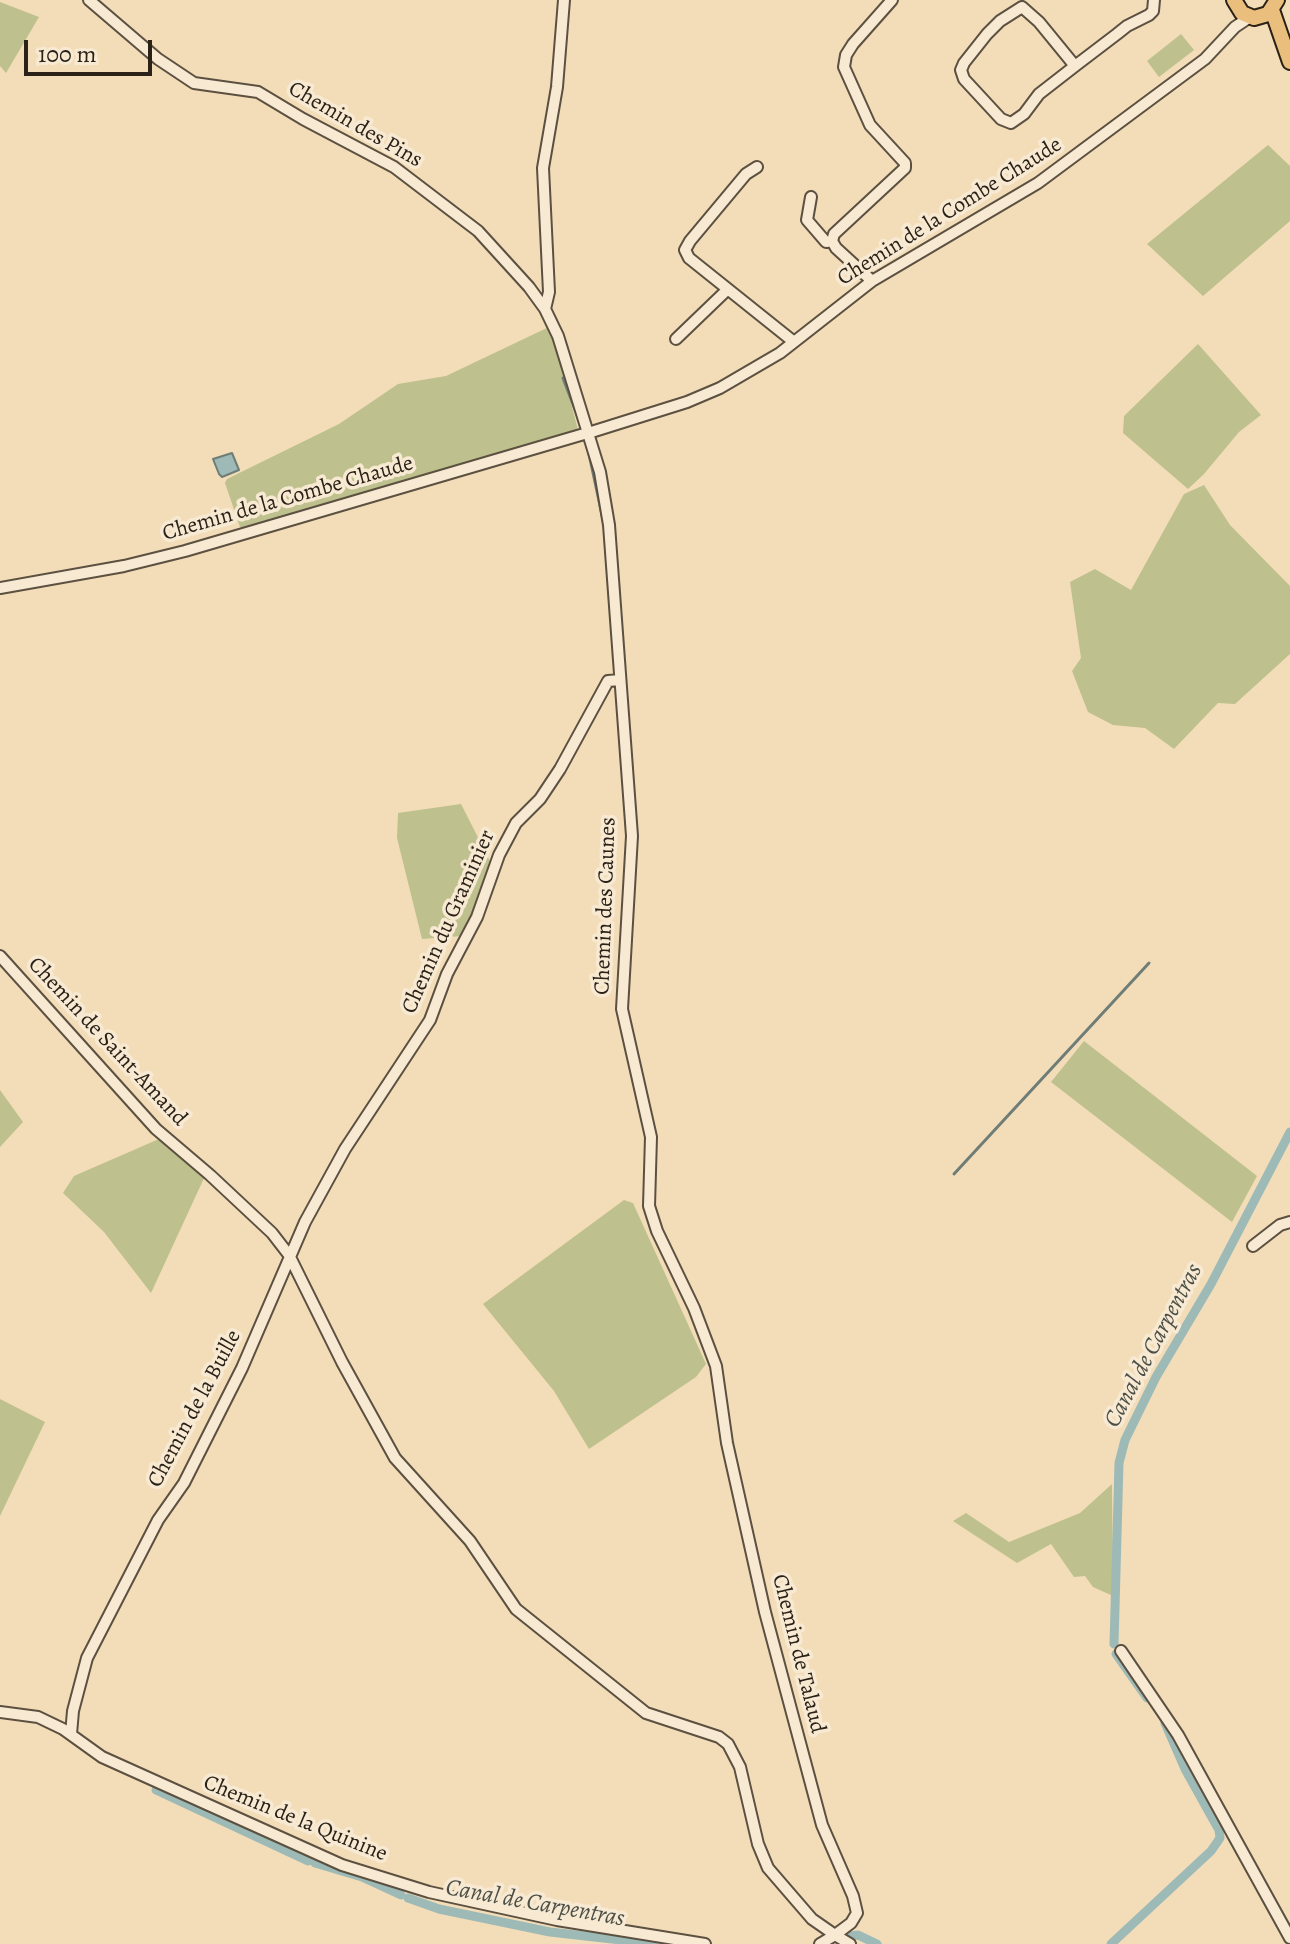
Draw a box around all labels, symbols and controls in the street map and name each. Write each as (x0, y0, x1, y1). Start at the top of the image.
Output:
scale bar (28, 24, 156, 74)
text: 100 m (38, 38, 97, 70)
street label: Chemin des Pins (283, 76, 427, 174)
street label: Chemin de la Combe Chaude (833, 132, 1067, 292)
street label: Chemin de la Combe Chaude (160, 451, 416, 547)
street label: Chemin des Caunes (590, 817, 622, 995)
street label: Chemin du Graminier (397, 826, 501, 1018)
street label: Chemin de Saint-Amand (22, 952, 192, 1132)
water label: Canal de Carpentras (1099, 1259, 1209, 1433)
street label: Chemin de la Buille (142, 1326, 248, 1492)
street label: Chemin de Talaud (765, 1572, 831, 1736)
street label: Chemin de la Quinine (199, 1770, 391, 1868)
water label: Canal de Carpentras (443, 1874, 627, 1934)

